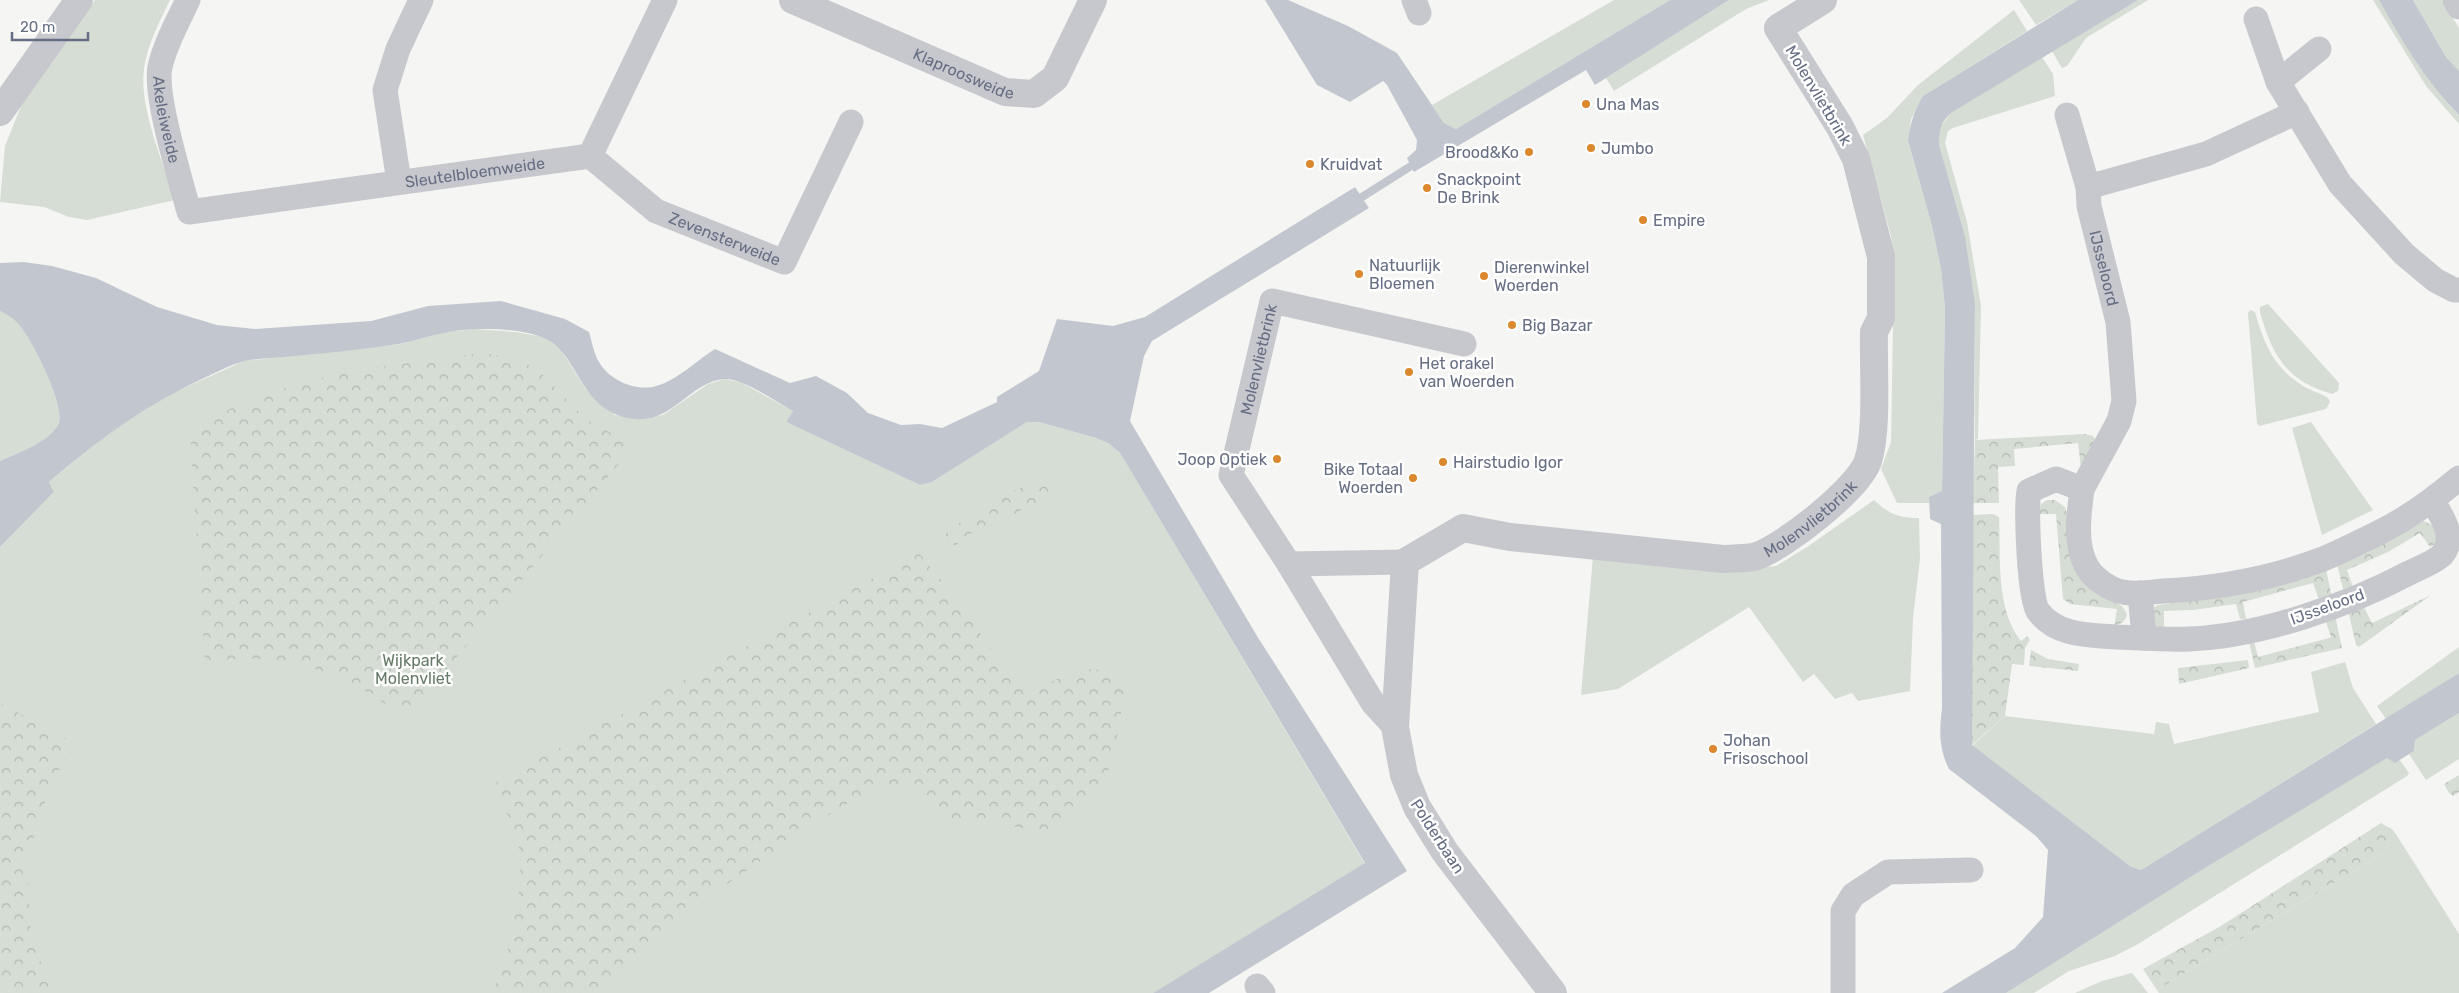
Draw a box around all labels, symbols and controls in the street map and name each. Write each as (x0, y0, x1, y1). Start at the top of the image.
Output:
scale bar (12, 10, 89, 42)
text: 20 m (20, 18, 55, 36)
street label: Molenvlietbrink (1781, 42, 1856, 149)
street label: Klaproosweide (910, 44, 1015, 103)
street label: Akeleiweide (149, 76, 184, 165)
place label: Una Mas (1596, 95, 1659, 114)
marker: Una Mas (1580, 98, 1592, 110)
place label: Jumbo (1601, 139, 1654, 158)
marker: Jumbo (1585, 142, 1597, 154)
place label: Brood&Ko (1445, 143, 1519, 162)
marker: Brood&Ko (1523, 146, 1535, 158)
street label: Sleutelbloemweide (404, 153, 546, 192)
place label: Kruidvat (1320, 155, 1382, 174)
marker: Kruidvat (1304, 158, 1316, 170)
place label: Snackpoint De Brink (1437, 170, 1521, 207)
marker: Snackpoint De Brink (1421, 182, 1433, 194)
street label: Zevensterweide (666, 208, 783, 270)
place label: Empire (1653, 211, 1705, 230)
marker: Empire (1637, 214, 1649, 226)
street label: IJsseloord (2085, 228, 2123, 308)
place label: Natuurlijk Bloemen (1369, 256, 1441, 293)
place label: Dierenwinkel Woerden (1494, 258, 1589, 295)
marker: Natuurlijk Bloemen (1353, 268, 1365, 280)
marker: Dierenwinkel Woerden (1478, 270, 1490, 282)
street label: Molenvlietbrink (1236, 301, 1281, 417)
place label: Big Bazar (1522, 316, 1593, 335)
marker: Big Bazar (1506, 319, 1518, 331)
place label: Het orakel van Woerden (1419, 354, 1514, 391)
marker: Het orakel van Woerden (1403, 366, 1415, 378)
place label: Joop Optiek (1177, 450, 1268, 469)
marker: Joop Optiek (1271, 453, 1283, 465)
place label: Hairstudio Igor (1453, 453, 1563, 472)
marker: Hairstudio Igor (1437, 456, 1449, 468)
place label: Bike Totaal Woerden (1323, 460, 1403, 497)
marker: Bike Totaal Woerden (1407, 472, 1419, 484)
street label: Molenvlietbrink (1760, 476, 1862, 561)
street label: IJsseloord (2288, 584, 2367, 629)
park label: Wijkpark Molenvliet (375, 651, 451, 688)
place label: Johan Frisoschool (1723, 731, 1808, 768)
marker: Johan Frisoschool (1707, 743, 1719, 755)
street label: Polderbaan (1407, 796, 1469, 877)

